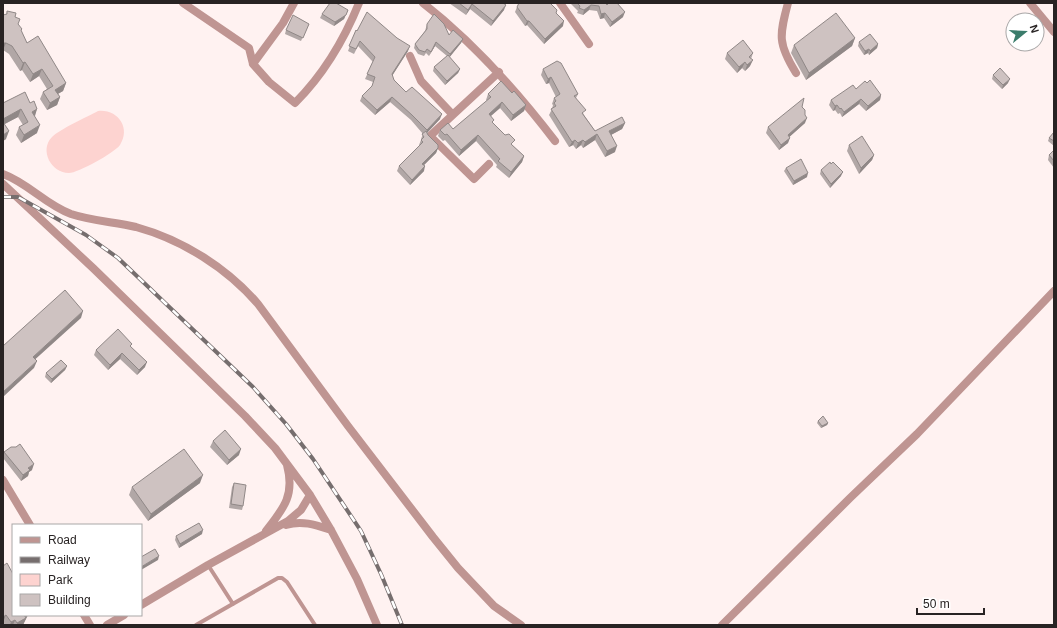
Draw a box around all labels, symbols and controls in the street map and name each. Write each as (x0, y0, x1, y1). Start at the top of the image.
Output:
north arrow (1005, 12, 1045, 52)
text: N (1028, 23, 1041, 35)
legend (12, 524, 142, 616)
text: Road (48, 533, 77, 547)
text: Railway (48, 553, 90, 567)
text: Park (48, 573, 74, 587)
scale bar (917, 590, 984, 616)
text: Building (48, 593, 91, 607)
text: 50 m (923, 597, 950, 611)

